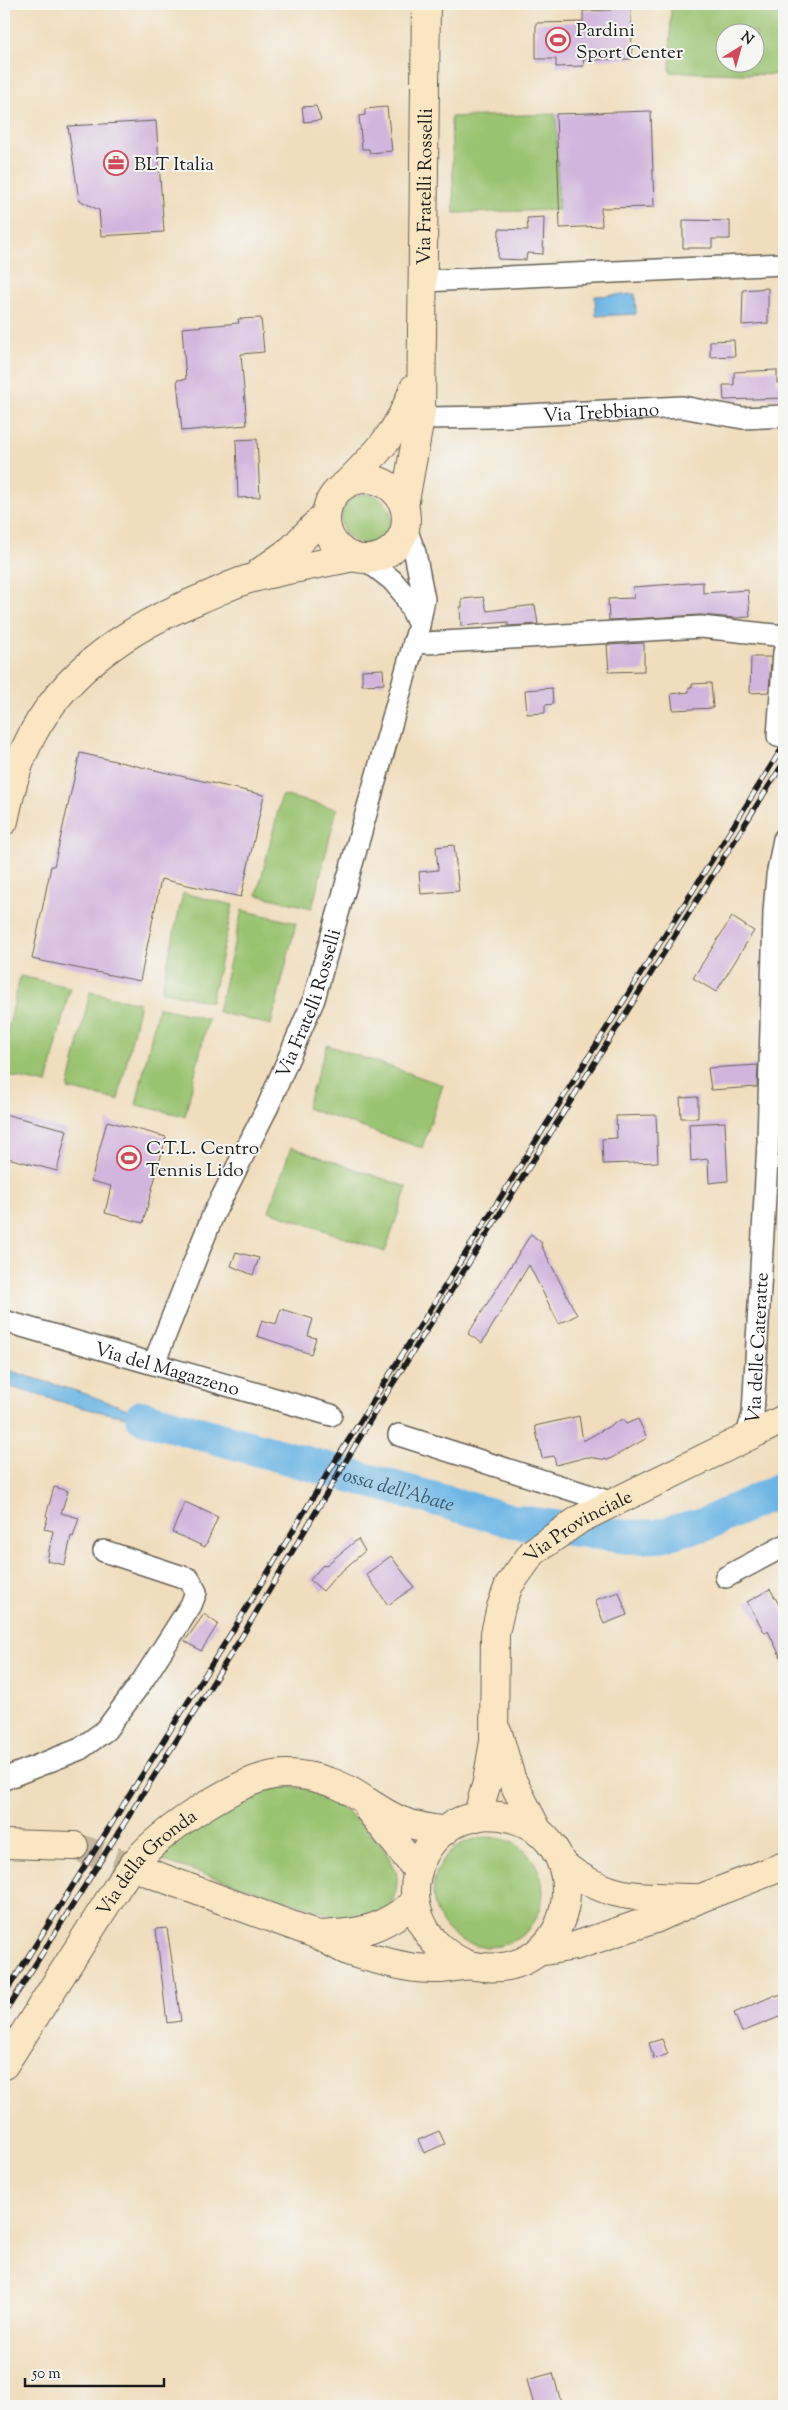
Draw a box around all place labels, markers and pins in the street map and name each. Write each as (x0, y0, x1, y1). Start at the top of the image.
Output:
place label: Pardini Sport Center (576, 18, 683, 67)
sports icon: Pardini Sport Center (545, 27, 571, 53)
office icon: BLT Italia (103, 150, 129, 176)
place label: BLT Italia (134, 152, 214, 179)
place label: C.T.L. Centro Tennis Lido (146, 1136, 259, 1185)
sports icon: C.T.L. Centro Tennis Lido (116, 1145, 142, 1171)

